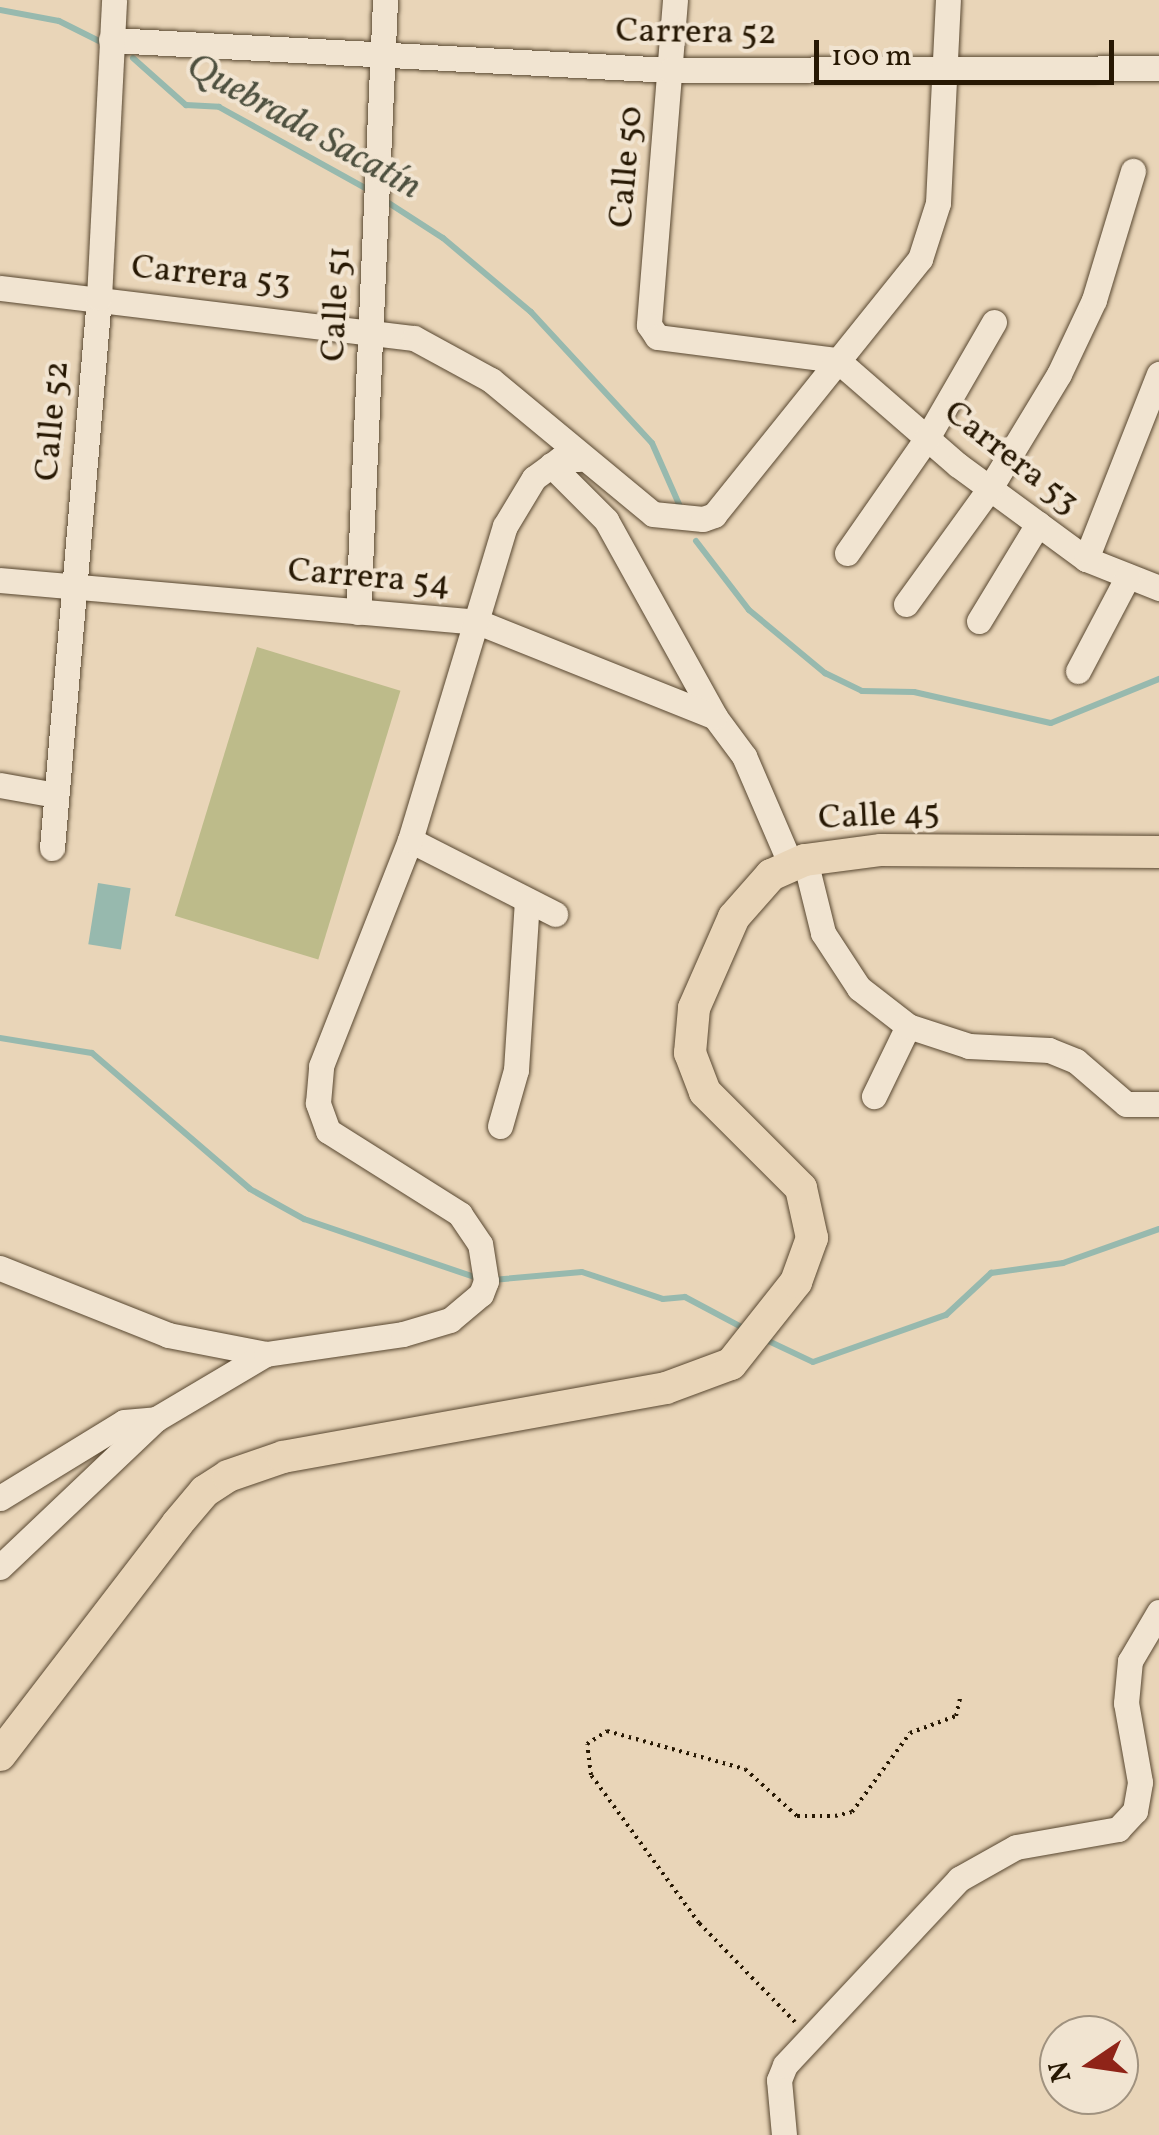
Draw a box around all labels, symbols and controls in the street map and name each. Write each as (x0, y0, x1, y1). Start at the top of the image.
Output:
street label: Carrera 52 (615, 11, 777, 55)
scale bar (819, 20, 1119, 82)
text: 100 m (831, 36, 912, 78)
water label: Quebrada Sacatín (178, 45, 428, 211)
street label: Calle 50 (601, 104, 653, 230)
street label: Calle 51 (313, 245, 361, 363)
street label: Carrera 53 (129, 247, 293, 305)
street label: Calle 52 (27, 359, 79, 483)
street label: Carrera 53 (935, 392, 1087, 524)
street label: Carrera 54 (286, 550, 452, 606)
street label: Calle 45 (817, 792, 941, 840)
north arrow (1039, 2015, 1139, 2115)
text: N (1040, 2057, 1083, 2086)

